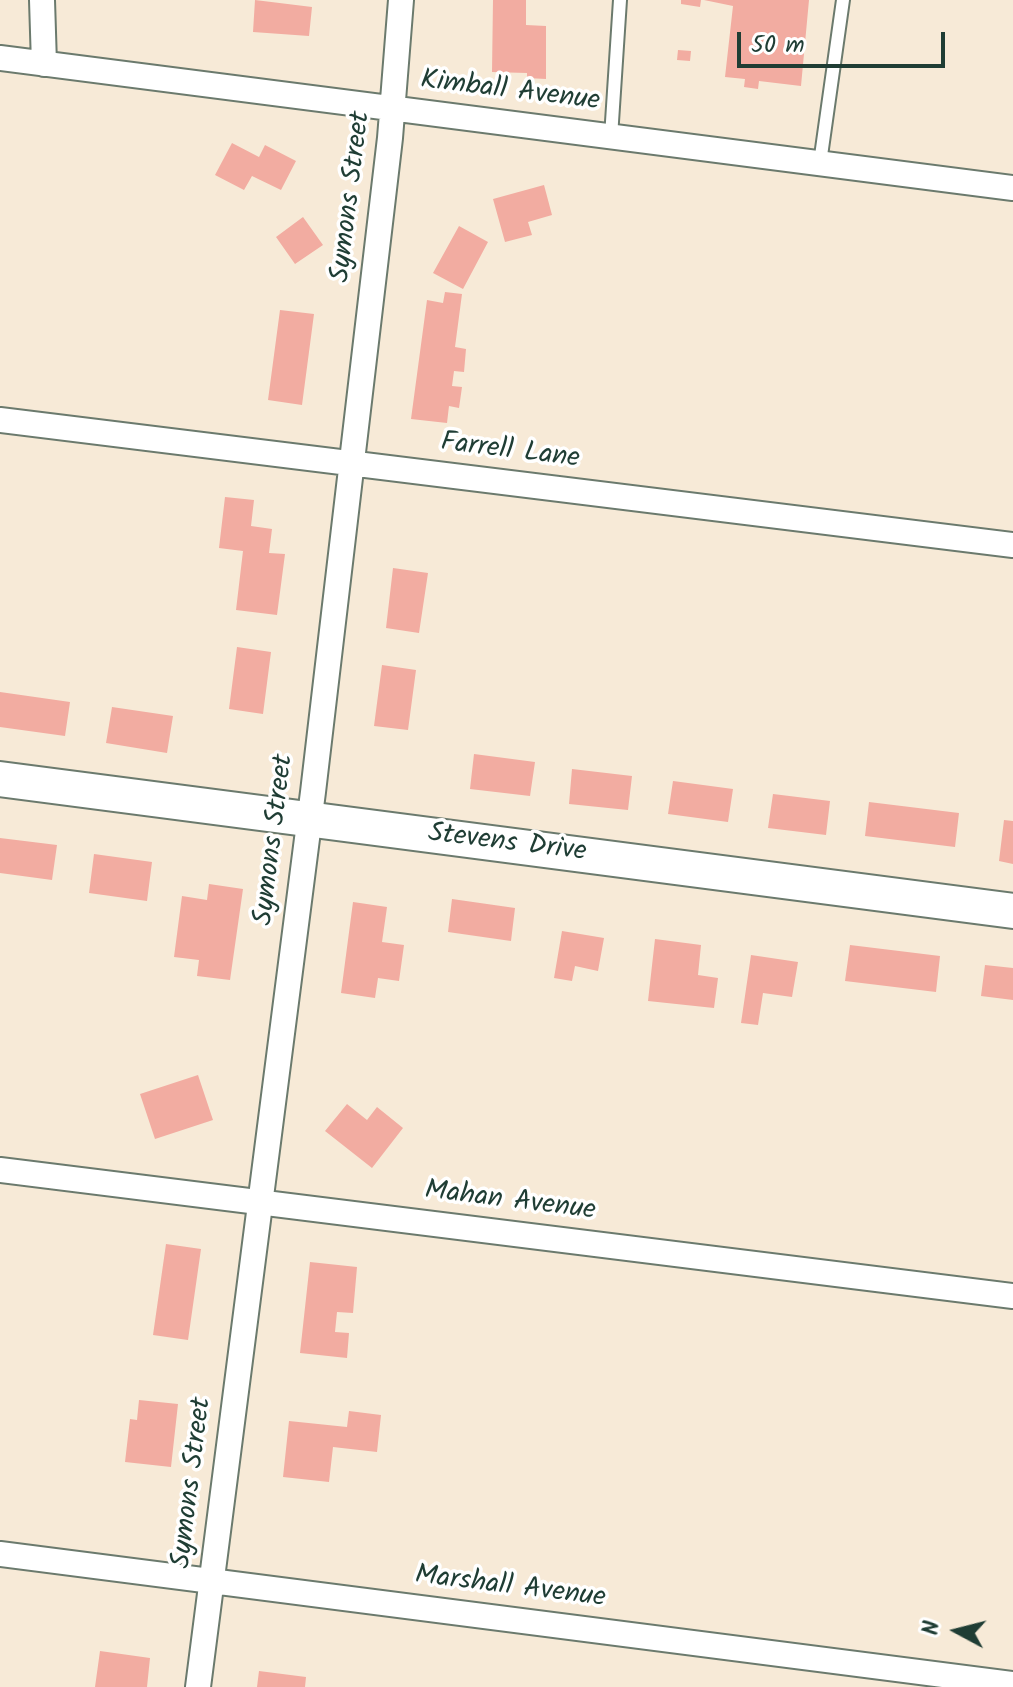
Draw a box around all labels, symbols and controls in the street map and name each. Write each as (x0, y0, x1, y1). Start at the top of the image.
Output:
scale bar (741, 16, 949, 66)
text: 50 m (751, 26, 805, 65)
street label: Kimball Avenue (418, 65, 602, 121)
street label: Symons Street (326, 110, 380, 284)
street label: Farrell Lane (439, 428, 581, 478)
street label: Symons Street (249, 753, 303, 927)
street label: Stevens Drive (426, 819, 588, 871)
street label: Mahan Avenue (423, 1176, 597, 1230)
street label: Symons Street (167, 1396, 221, 1570)
street label: Marshall Avenue (413, 1561, 607, 1617)
north arrow (917, 1591, 997, 1671)
text: N (914, 1619, 951, 1637)

